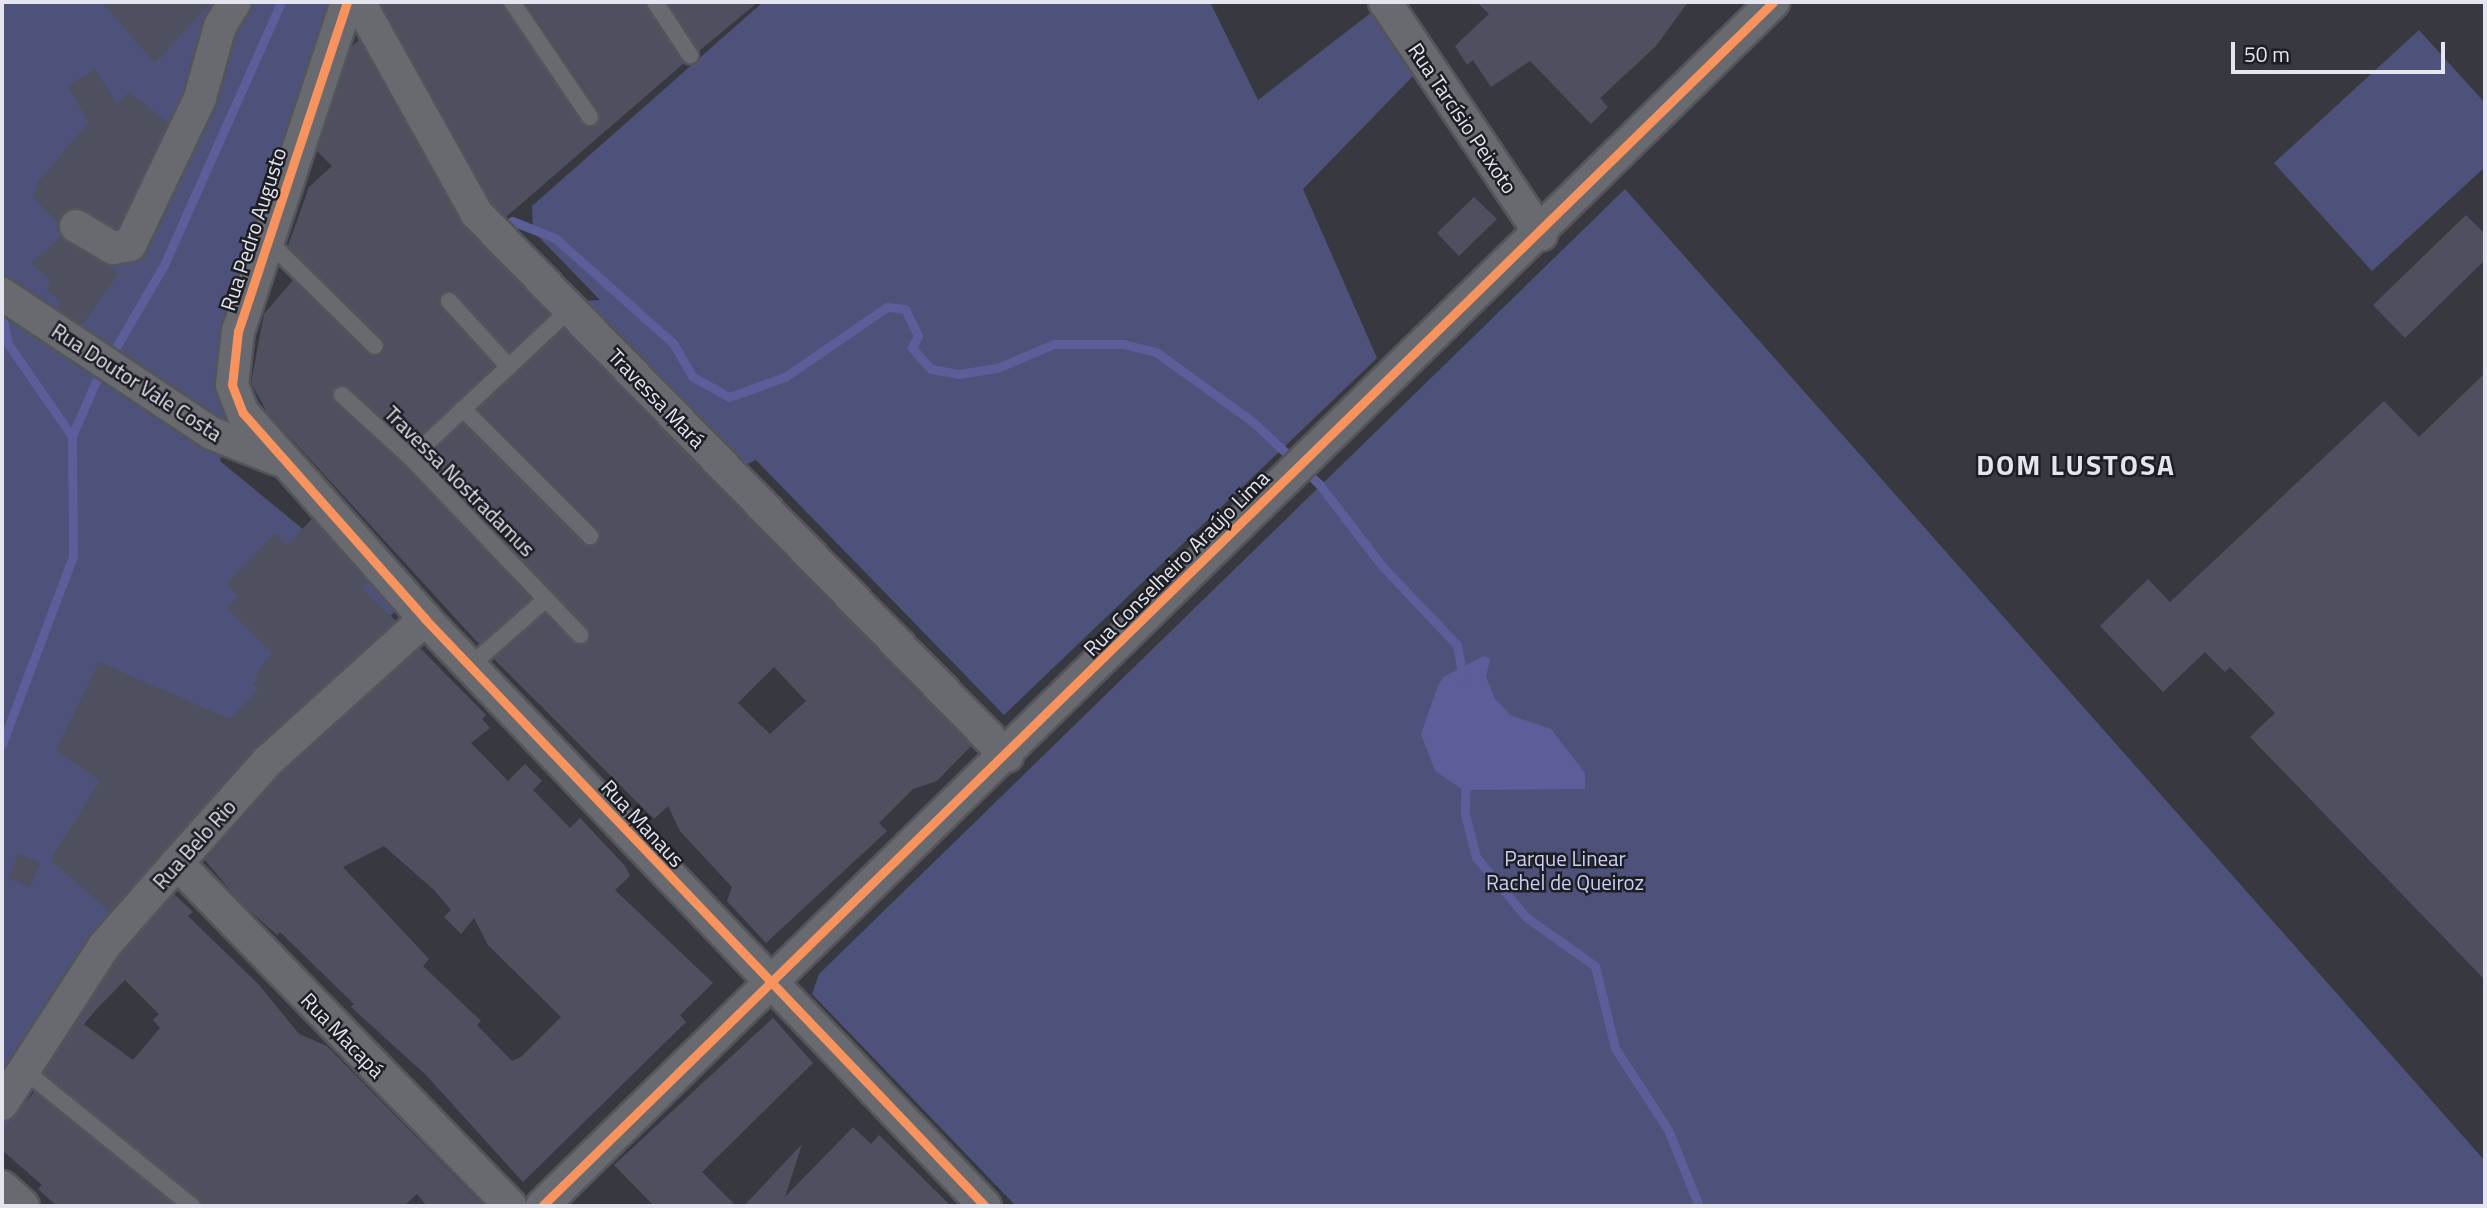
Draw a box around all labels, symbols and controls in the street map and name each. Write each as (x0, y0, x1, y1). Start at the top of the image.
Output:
scale bar (2235, 28, 2448, 72)
street label: Rua Tarcísio Peixoto (1403, 38, 1523, 198)
text: 50 m (2244, 38, 2290, 70)
street label: Rua Pedro Augusto (215, 144, 291, 314)
street label: Rua Doutor Vale Costa (47, 318, 227, 446)
street label: Travessa Mará (603, 343, 711, 453)
street label: Travessa Nostradamus (380, 401, 540, 561)
district label: DOM LUSTOSA (1978, 448, 2174, 482)
street label: Rua Conselheiro Araújo Lima (1078, 465, 1274, 661)
street label: Rua Manaus (596, 774, 690, 872)
street label: Rua Belo Rio (147, 794, 241, 894)
park label: Parque Linear Rachel de Queiroz (1486, 845, 1644, 895)
street label: Rua Macapá (296, 987, 390, 1083)

